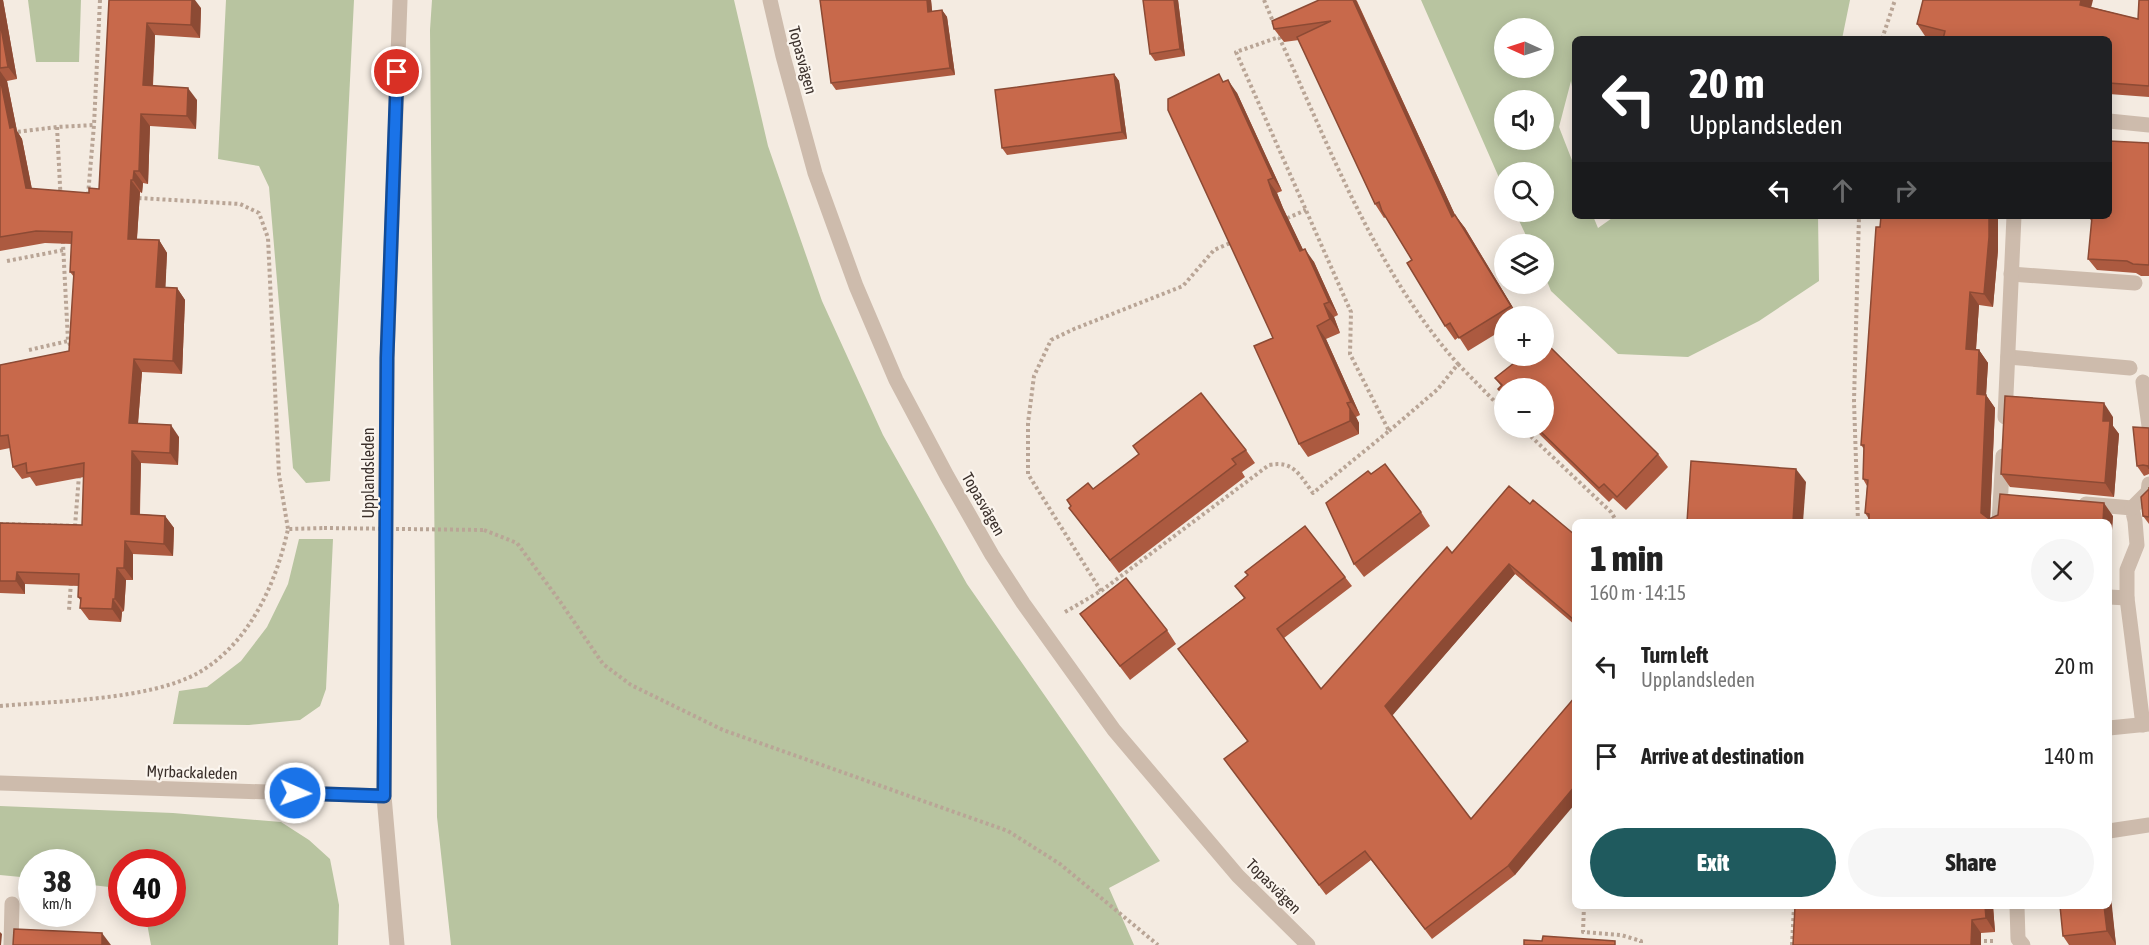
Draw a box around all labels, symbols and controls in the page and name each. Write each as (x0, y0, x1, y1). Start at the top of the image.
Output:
north arrow (1494, 18, 1554, 78)
map controls (1494, 18, 1554, 438)
street label: Topasvägen (784, 24, 821, 96)
pin (371, 46, 422, 97)
icon: arrive (380, 55, 413, 88)
text: 20 m (1689, 59, 1764, 107)
icon: left (1590, 60, 1668, 138)
button: sound (1494, 90, 1554, 150)
text: Upplandsleden (1689, 109, 1843, 140)
button: search (1494, 162, 1554, 222)
icon: left (1763, 174, 1796, 207)
icon: ahead (1826, 174, 1859, 207)
icon: right (1889, 174, 1922, 207)
button: layers (1494, 234, 1554, 294)
button: + (1494, 306, 1554, 366)
button: − (1494, 378, 1554, 438)
street label: Upplandsleden (359, 427, 378, 519)
street label: Topasvägen (958, 469, 1009, 539)
text: 1 min (1590, 537, 1664, 579)
button: close (2031, 539, 2094, 602)
text: 160 m · 14:15 (1590, 581, 1686, 604)
text: Turn left (1641, 642, 1708, 668)
icon: left (1590, 650, 1623, 683)
text: 20 m (2054, 653, 2094, 679)
text: Upplandsleden (1641, 668, 1755, 691)
icon: arrive (1590, 740, 1623, 773)
text: Arrive at destination (1641, 743, 1804, 769)
text: 140 m (2044, 743, 2094, 769)
street label: Myrbackaleden (146, 761, 238, 784)
position arrow (263, 761, 327, 825)
button: Exit (1590, 828, 1836, 897)
button: Share (1848, 828, 2094, 897)
speed limit sign: 40 (108, 849, 186, 927)
street label: Topasvägen (1242, 855, 1305, 918)
text: 38 (43, 864, 71, 898)
text: km/h (42, 895, 72, 912)

